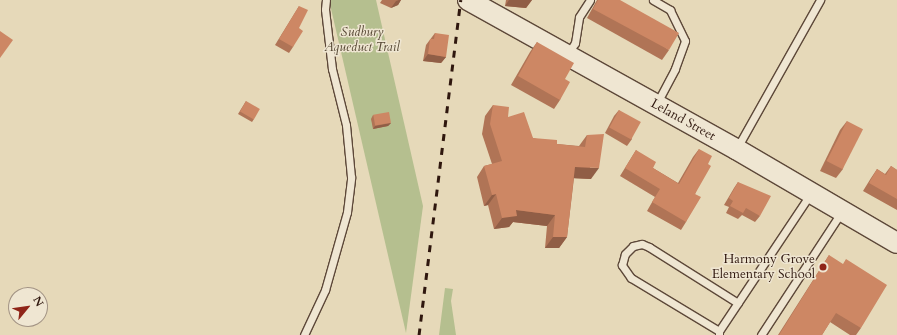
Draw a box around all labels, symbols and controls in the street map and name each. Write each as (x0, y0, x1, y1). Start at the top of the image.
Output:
park label: Sudbury Aqueduct Trail (324, 25, 400, 56)
street label: Leland Street (648, 96, 718, 144)
place label: Harmony Grove Elementary School (712, 252, 815, 283)
marker: Harmony Grove Elementary School (818, 262, 828, 272)
north arrow (8, 287, 48, 327)
text: N (29, 294, 47, 309)

